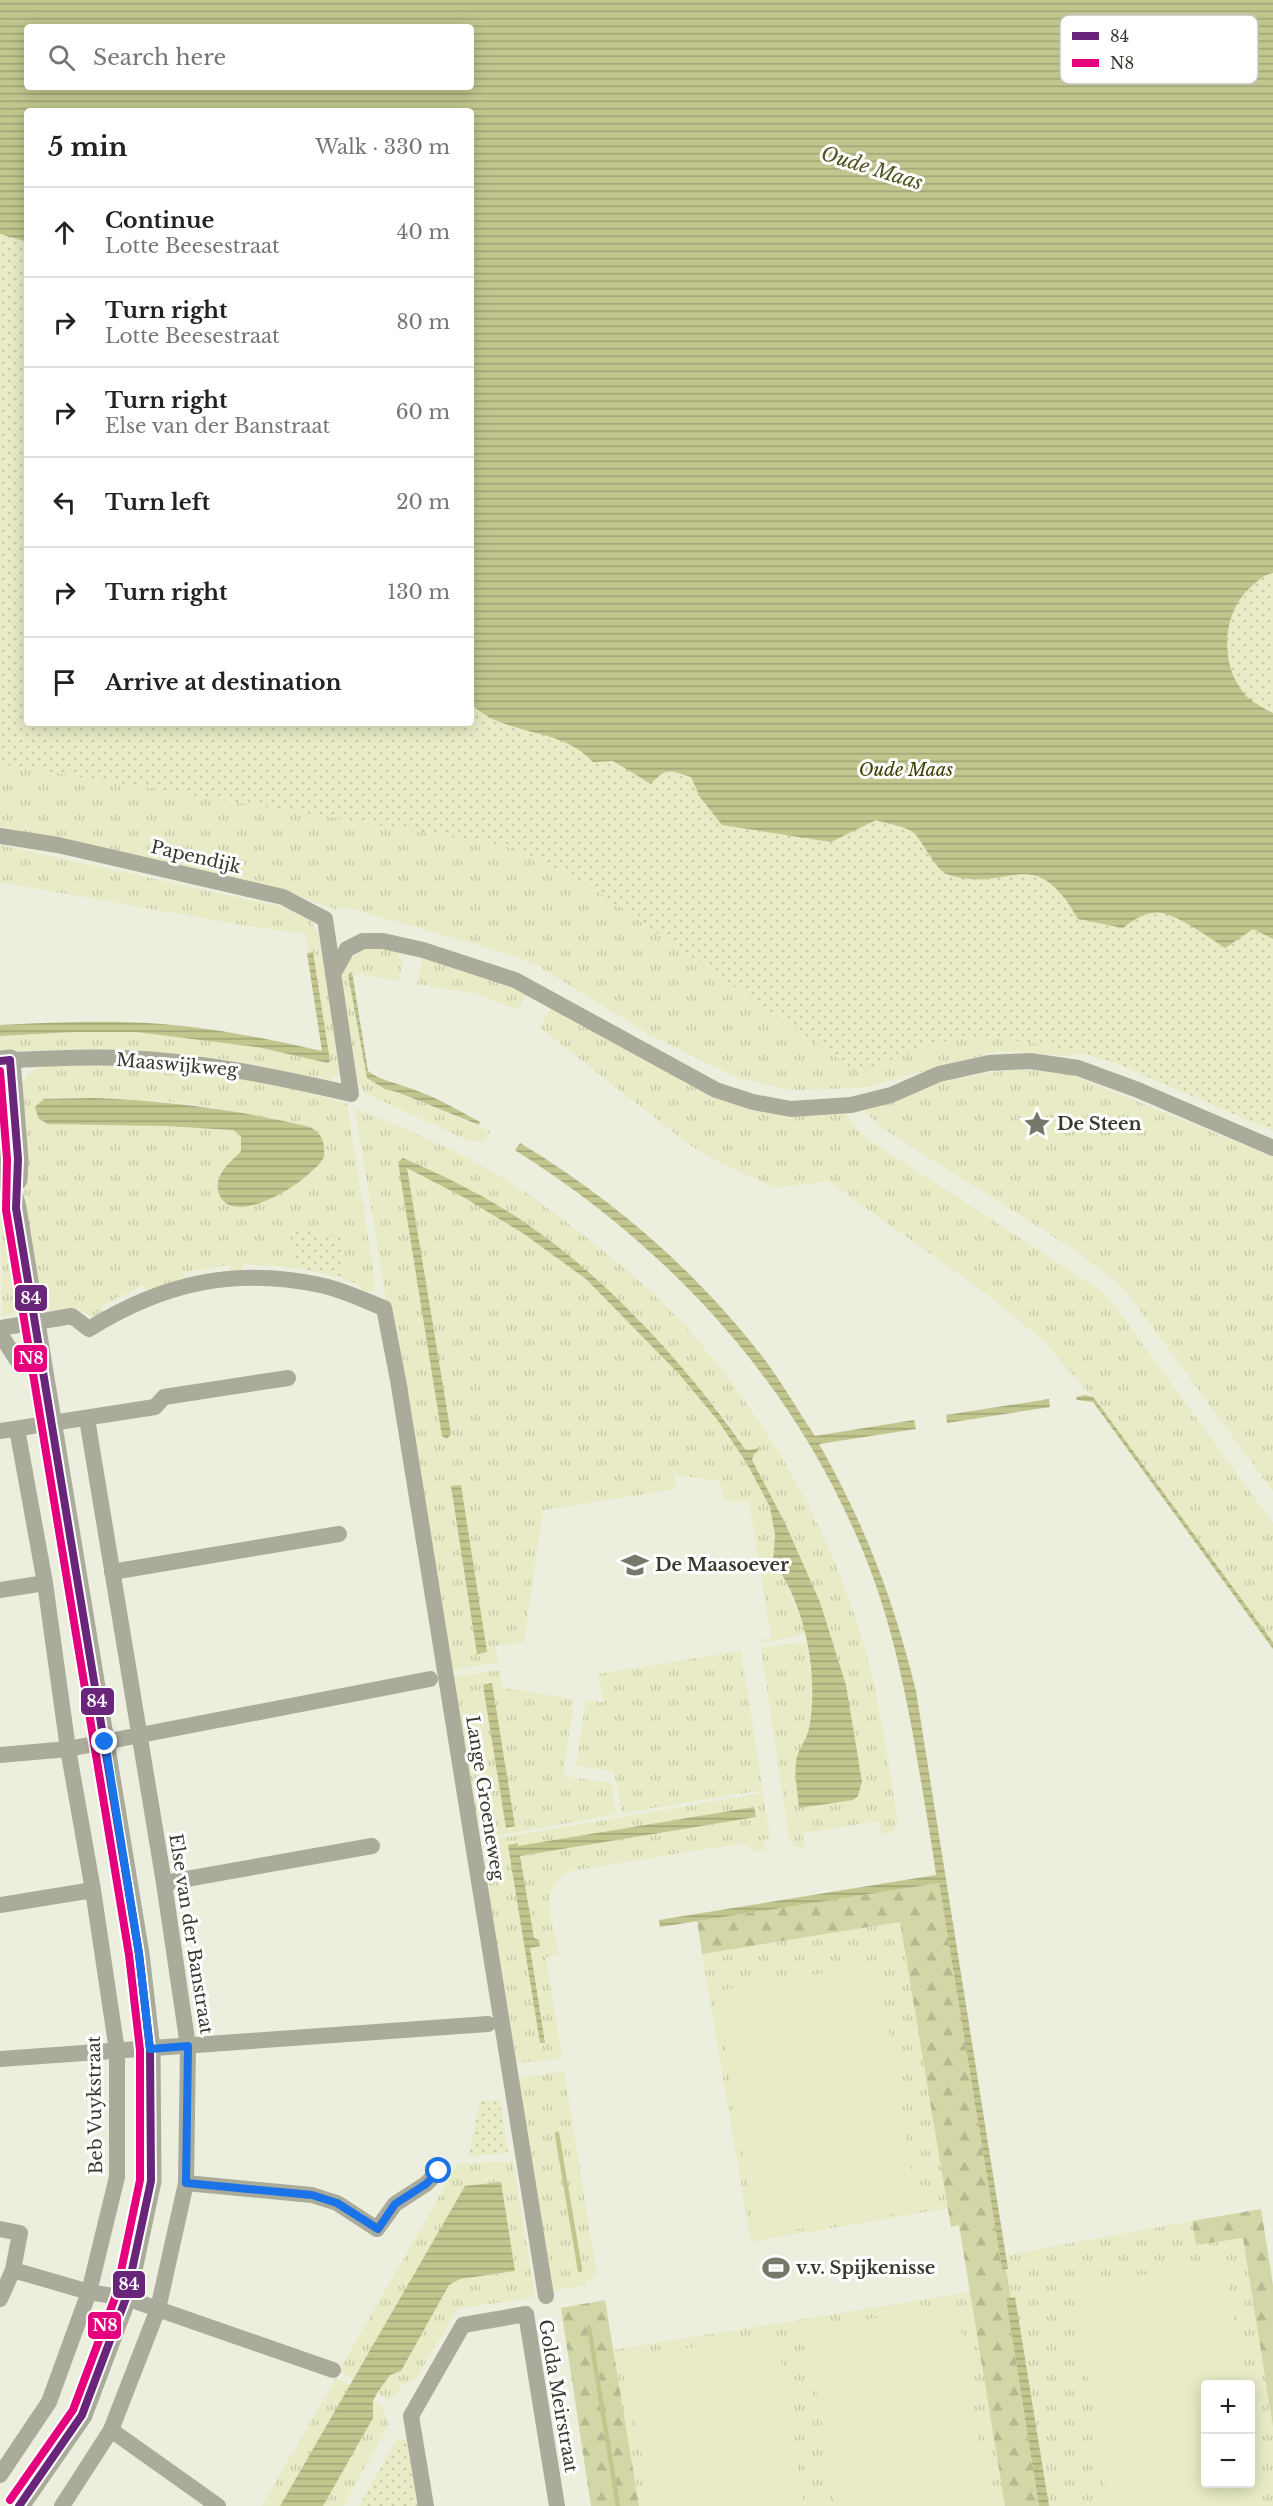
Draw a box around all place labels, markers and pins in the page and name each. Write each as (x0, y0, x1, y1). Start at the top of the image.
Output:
place icon: De Steen (1022, 1109, 1052, 1139)
place label: De Steen (1057, 1113, 1142, 1135)
school or university icon: De Maasoever (620, 1550, 650, 1580)
place label: De Maasoever (655, 1554, 789, 1576)
sports icon: v.v. Spijkenisse (761, 2253, 791, 2283)
place label: v.v. Spijkenisse (796, 2257, 935, 2279)

